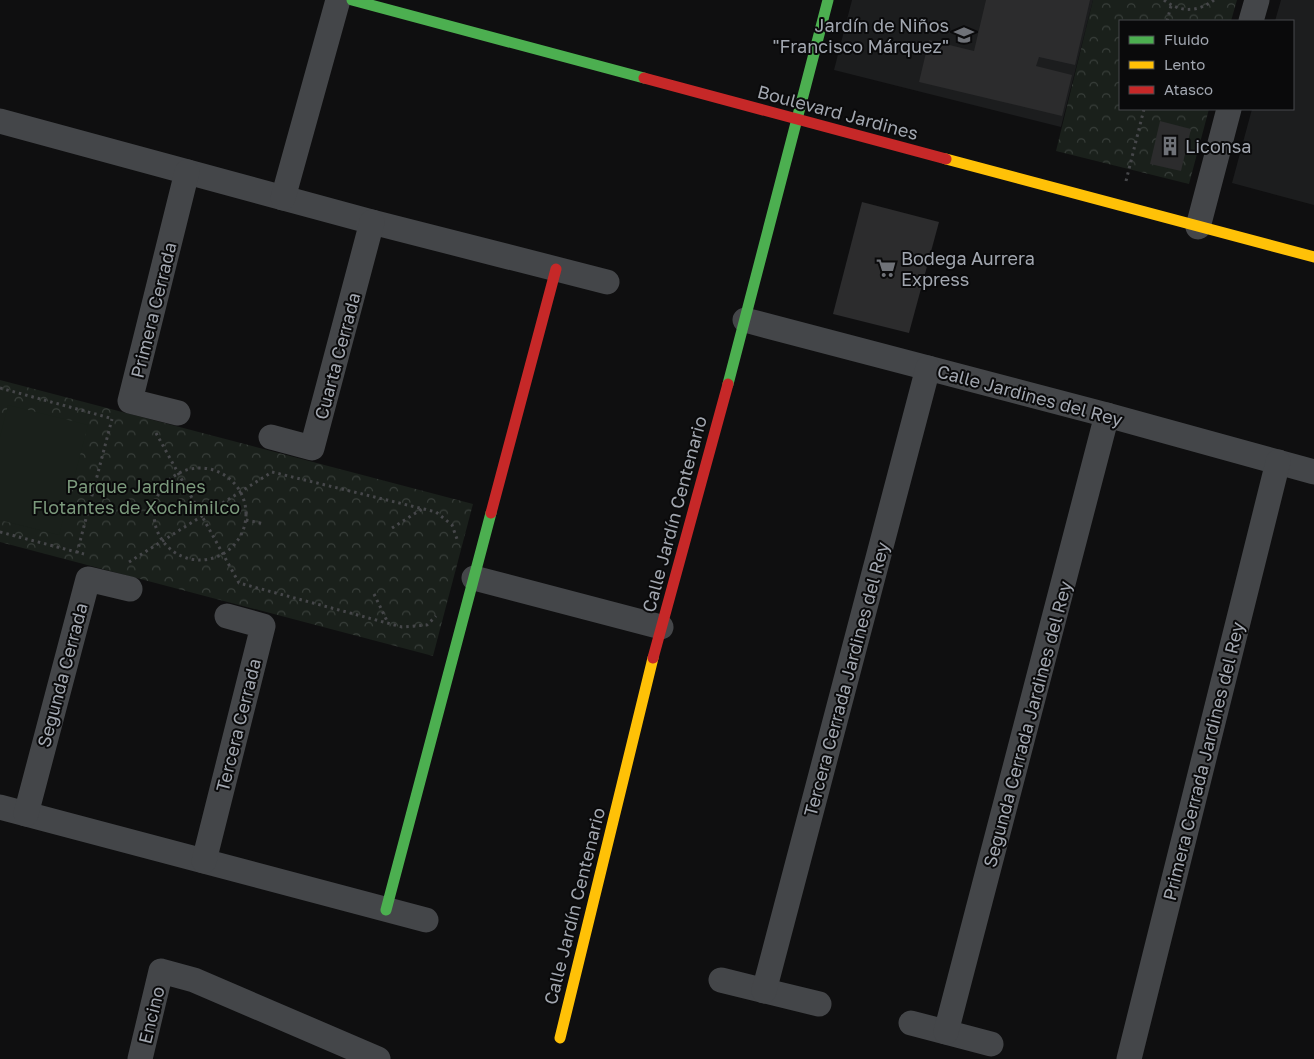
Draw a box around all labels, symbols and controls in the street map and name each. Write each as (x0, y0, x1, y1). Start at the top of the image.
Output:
place label: Jardín de Niños "Francisco Márquez" (772, 14, 949, 57)
legend (1119, 20, 1294, 110)
school or university icon: Jardín de Niños "Francisco Márquez" (953, 24, 975, 46)
text: Fluido (1164, 30, 1209, 48)
text: Lento (1164, 55, 1205, 73)
street label: Boulevard Jardines (755, 80, 921, 144)
text: Atasco (1164, 80, 1213, 98)
building icon: Liconsa (1159, 135, 1181, 157)
place label: Liconsa (1185, 135, 1251, 157)
street label: Primera Cerrada (125, 240, 181, 380)
place label: Bodega Aurrera Express (901, 247, 1035, 290)
supermarket icon: Bodega Aurrera Express (875, 257, 897, 279)
street label: Cuarta Cerrada (309, 290, 365, 422)
street label: Calle Jardines del Rey (935, 360, 1125, 430)
street label: Calle Jardín Centenario (637, 413, 711, 615)
park label: Parque Jardines Flotantes de Xochimilco (32, 475, 240, 518)
street label: Tercera Cerrada Jardines del Rey (799, 539, 893, 819)
street label: Segunda Cerrada Jardines del Rey (978, 578, 1076, 870)
street label: Segunda Cerrada (32, 600, 92, 750)
street label: Primera Cerrada Jardines del Rey (1158, 619, 1248, 903)
street label: Tercera Cerrada (211, 656, 265, 794)
street label: Calle Jardín Centenario (539, 805, 609, 1007)
street label: Encino (133, 984, 169, 1046)

